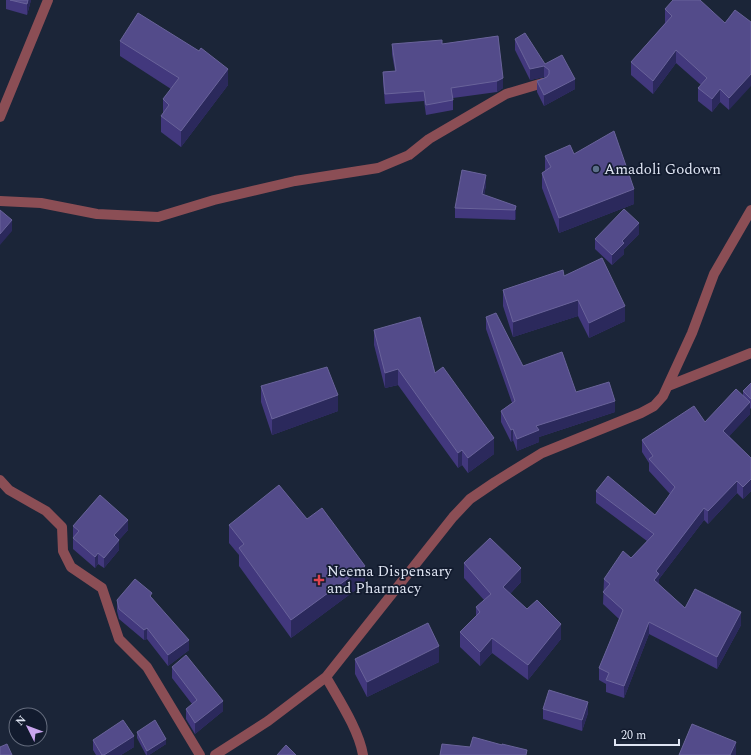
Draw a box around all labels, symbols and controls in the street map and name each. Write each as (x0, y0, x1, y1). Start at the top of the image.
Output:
place label: Amadoli Godown (604, 158, 721, 181)
marker: Amadoli Godown (591, 164, 601, 174)
place label: Neema Dispensary and Pharmacy (327, 560, 453, 600)
marker: Neema Dispensary and Pharmacy (314, 575, 324, 585)
north arrow (8, 707, 48, 747)
text: N (12, 712, 30, 730)
scale bar (615, 721, 679, 747)
text: 20 m (621, 726, 646, 745)

